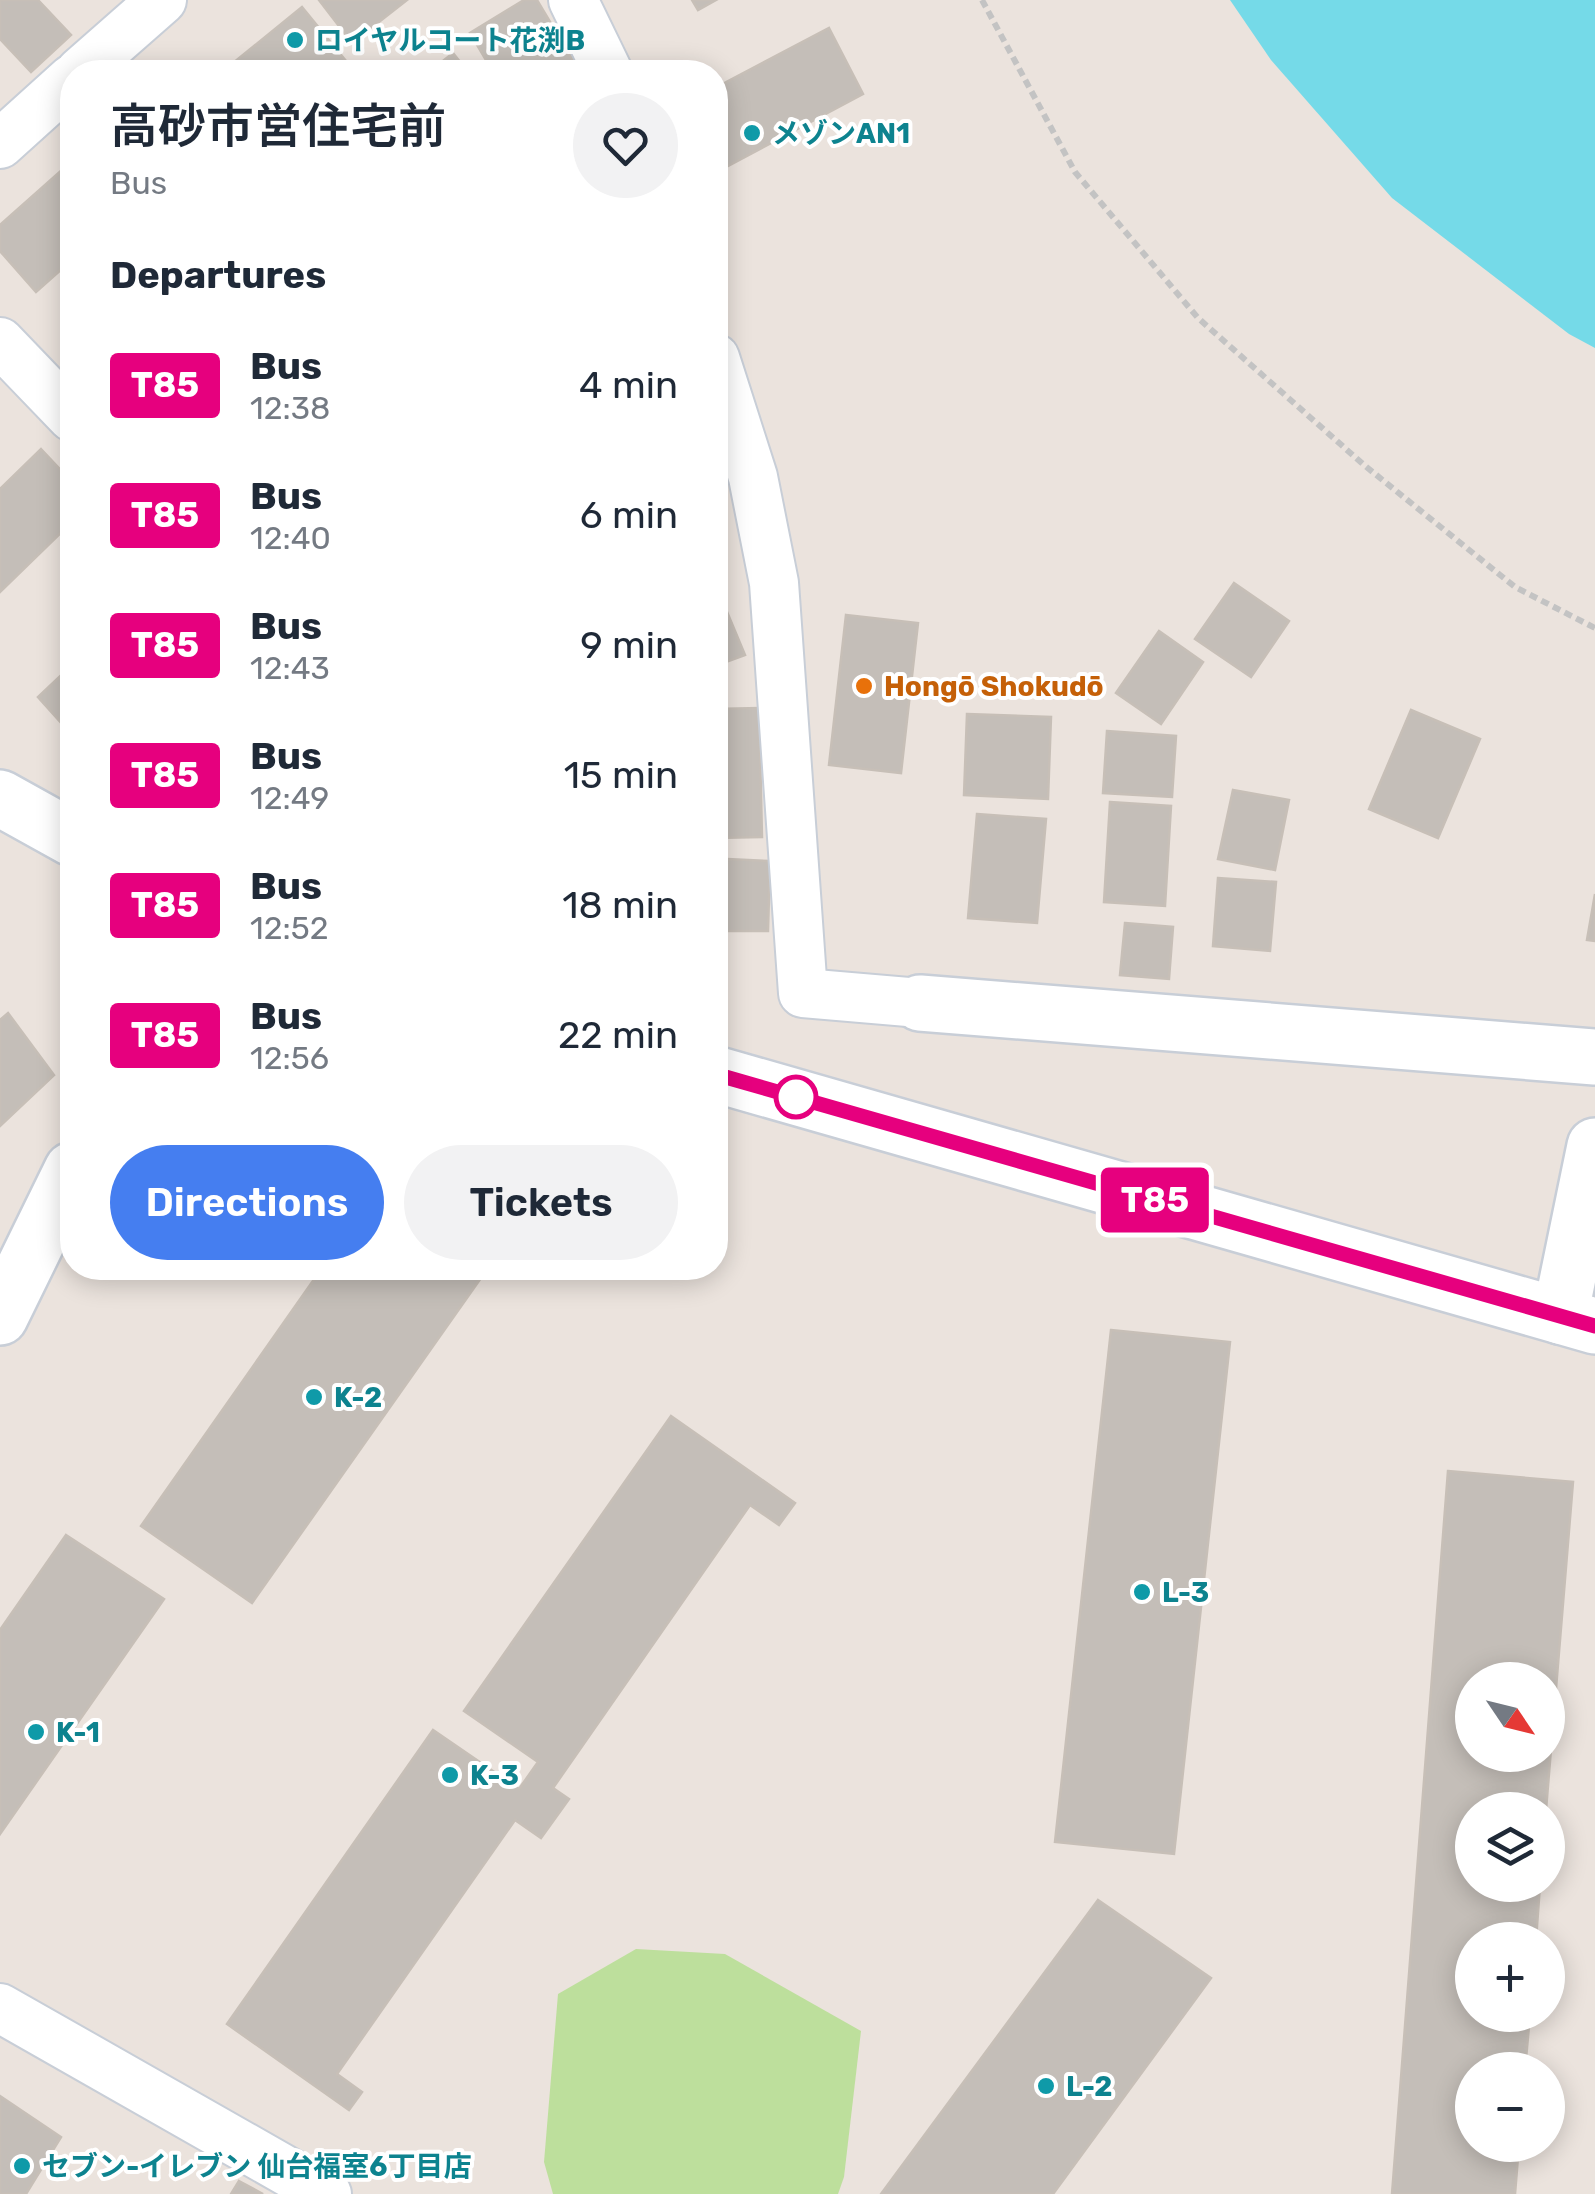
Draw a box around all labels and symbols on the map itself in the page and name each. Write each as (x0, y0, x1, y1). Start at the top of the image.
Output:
place label: ロイヤルコート花渕B (315, 24, 585, 57)
marker: ロイヤルコート花渕B (284, 29, 306, 51)
place label: メゾンAN1 (772, 117, 910, 150)
marker: メゾンAN1 (741, 122, 763, 144)
place label: Hongō Shokudō (884, 670, 1104, 703)
marker: Hongō Shokudō (853, 675, 875, 697)
unlabelled marker (775, 1076, 817, 1118)
line badge: T85 (1098, 1168, 1212, 1232)
place label: K-2 (334, 1381, 382, 1414)
marker: K-2 (303, 1386, 325, 1408)
place label: L-3 (1162, 1576, 1209, 1609)
marker: L-3 (1131, 1581, 1153, 1603)
north arrow (1455, 1662, 1565, 1772)
place label: K-1 (56, 1716, 100, 1749)
marker: K-1 (25, 1721, 47, 1743)
place label: K-3 (470, 1759, 519, 1792)
marker: K-3 (439, 1764, 461, 1786)
place label: L-2 (1066, 2070, 1113, 2103)
marker: L-2 (1035, 2075, 1057, 2097)
place label: セブン-イレブン 仙台福室6丁目店 (42, 2150, 472, 2183)
marker: セブン-イレブン 仙台福室6丁目店 (11, 2155, 33, 2177)

